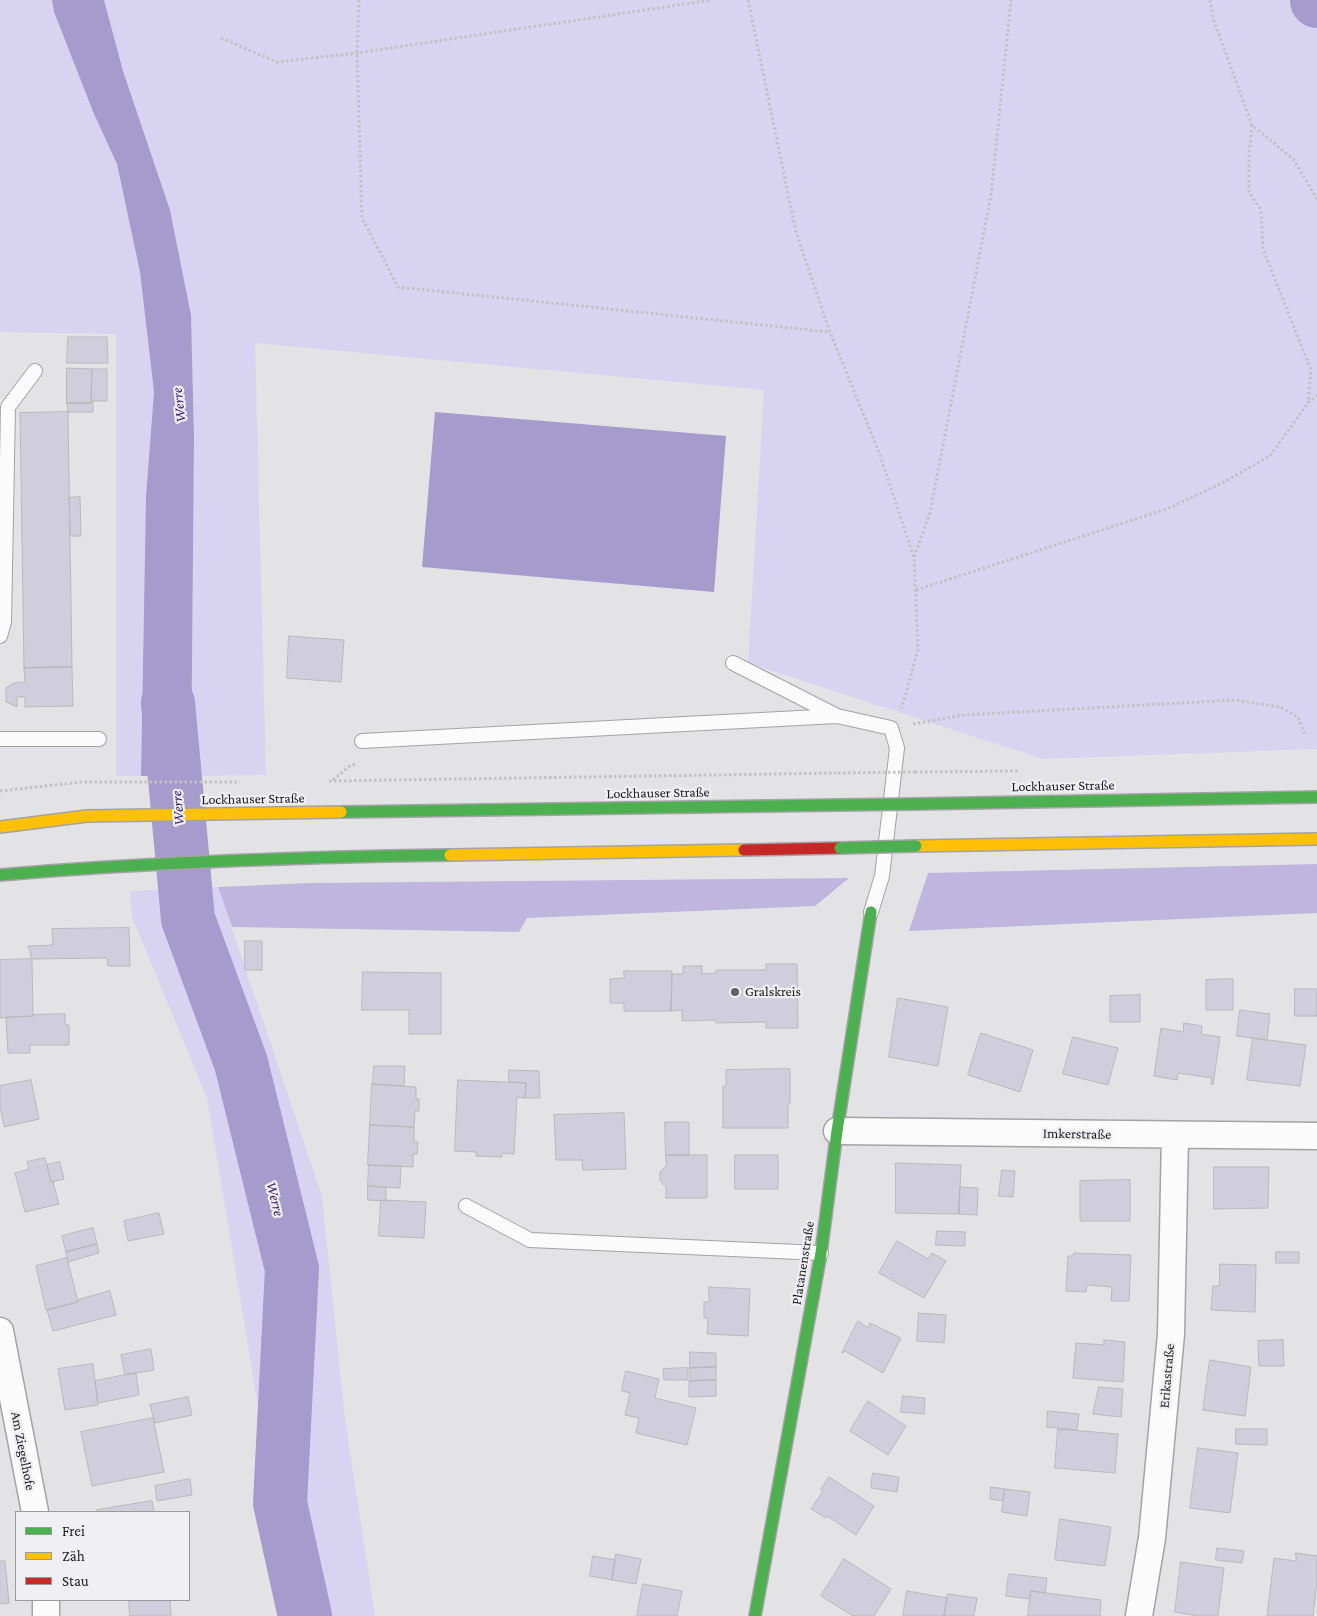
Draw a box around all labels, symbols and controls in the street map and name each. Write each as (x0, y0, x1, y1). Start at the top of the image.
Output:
water label: Werre (168, 387, 190, 423)
street label: Lockhauser Straße (1011, 777, 1115, 795)
street label: Lockhauser Straße (606, 784, 710, 802)
water label: Werre (168, 790, 188, 826)
street label: Lockhauser Straße (201, 790, 305, 808)
place label: Gralskreis (745, 984, 801, 1000)
marker: Gralskreis (729, 986, 741, 998)
street label: Imkerstraße (1043, 1125, 1111, 1143)
water label: Werre (262, 1180, 288, 1218)
street label: Platanenstraße (788, 1220, 818, 1306)
street label: Erikastraße (1156, 1343, 1178, 1409)
street label: Am Ziegelhofe (7, 1410, 39, 1492)
legend (15, 1511, 190, 1601)
text: Frei (62, 1523, 85, 1539)
text: Zäh (62, 1548, 85, 1564)
text: Stau (62, 1573, 89, 1589)

